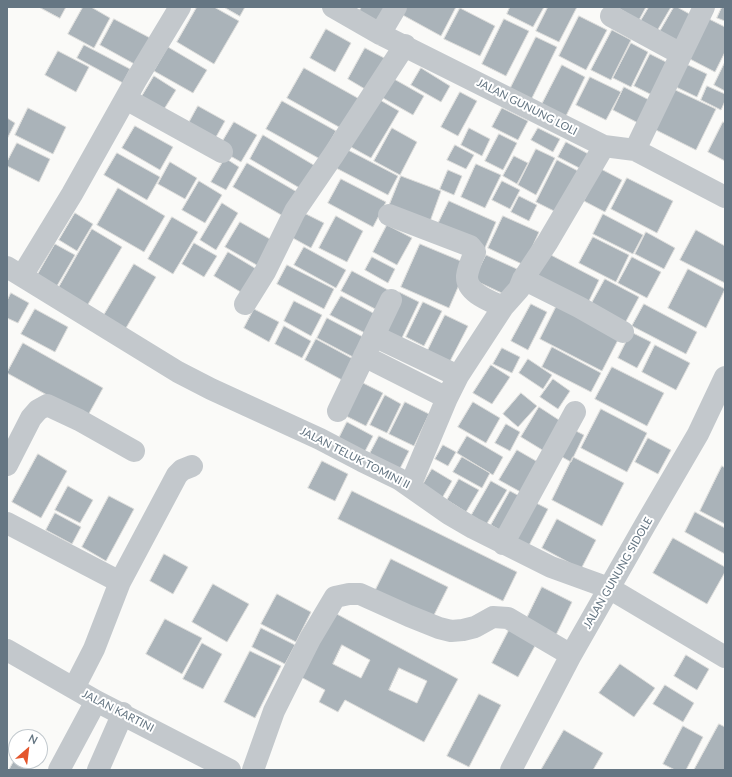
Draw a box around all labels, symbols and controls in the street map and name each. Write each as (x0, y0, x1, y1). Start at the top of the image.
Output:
street label: JALAN GUNUNG LOLI (475, 76, 579, 138)
street label: JALAN TELUK TOMINI II (298, 425, 412, 491)
street label: JALAN GUNUNG SIDOLE (581, 515, 655, 631)
street label: JALAN KARTINI (80, 687, 156, 735)
north arrow (8, 729, 48, 769)
text: N (27, 731, 40, 747)

